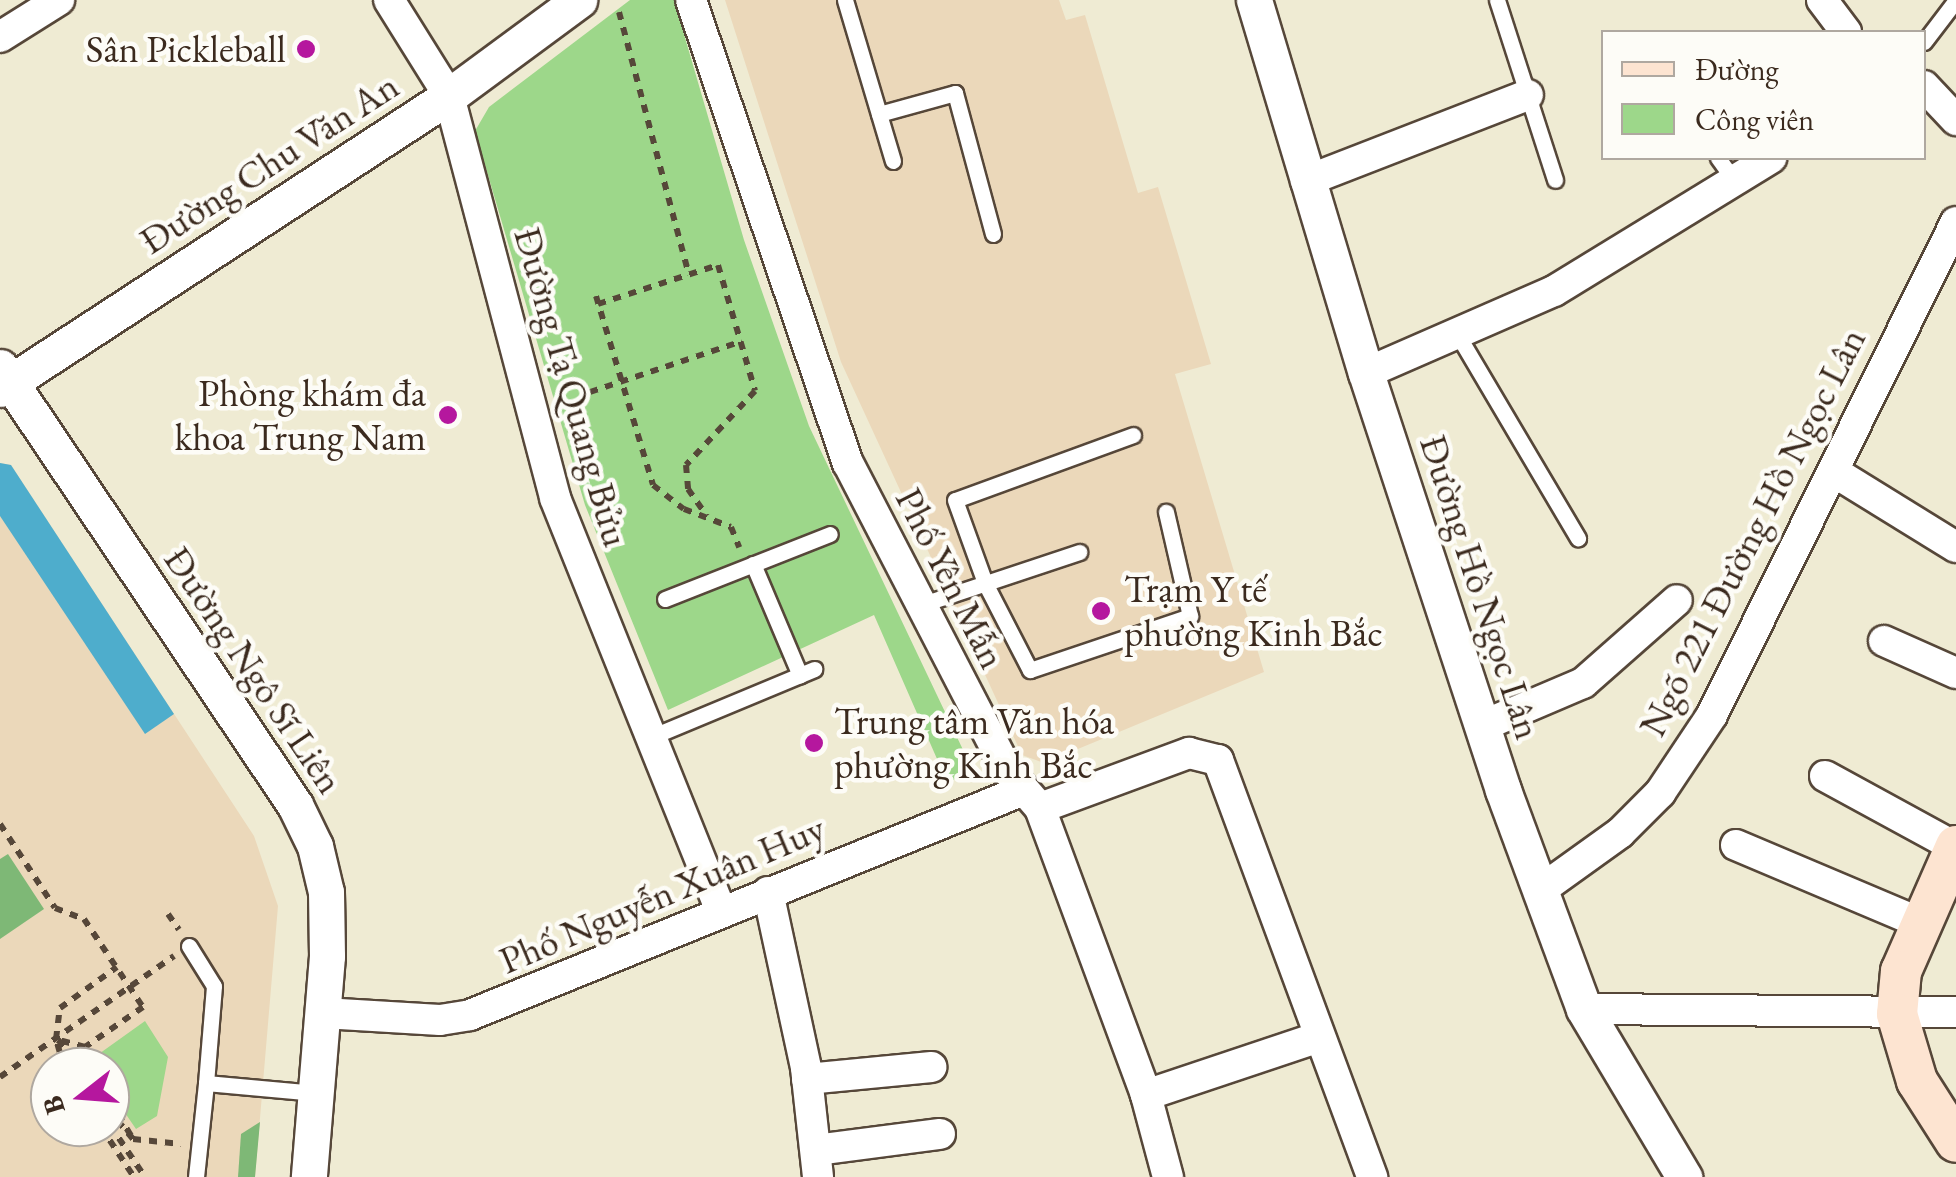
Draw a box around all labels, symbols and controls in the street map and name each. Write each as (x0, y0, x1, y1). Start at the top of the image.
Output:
place label: Sân Pickleball (86, 26, 286, 72)
legend (1601, 30, 1926, 160)
marker: Sân Pickleball (295, 38, 317, 60)
text: Đường (1695, 50, 1779, 89)
street label: Đường Chu Văn An (131, 63, 407, 263)
text: Công viên (1695, 100, 1814, 139)
street label: Đường Tạ Quang Bửu (505, 222, 639, 552)
street label: Ngõ 221 Đường Hồ Ngọc Lân (1629, 320, 1875, 744)
place label: Phòng khám đa khoa Trung Nam (174, 370, 426, 459)
marker: Phòng khám đa khoa Trung Nam (435, 402, 461, 428)
street label: Đường Hồ Ngọc Lân (1410, 429, 1552, 745)
street label: Phố Yên Mẫn (886, 480, 1016, 676)
street label: Đường Ngô Sĩ Liên (155, 538, 353, 802)
place label: Trạm Y tế phường Kinh Bắc (1124, 566, 1383, 656)
marker: Trạm Y tế phường Kinh Bắc (1088, 598, 1114, 624)
place label: Trung tâm Văn hóa phường Kinh Bắc (834, 698, 1114, 788)
marker: Trung tâm Văn hóa phường Kinh Bắc (803, 732, 825, 754)
street label: Phố Nguyễn Xuân Huy (492, 805, 832, 983)
north arrow (30, 1047, 130, 1147)
text: B (33, 1092, 73, 1119)

